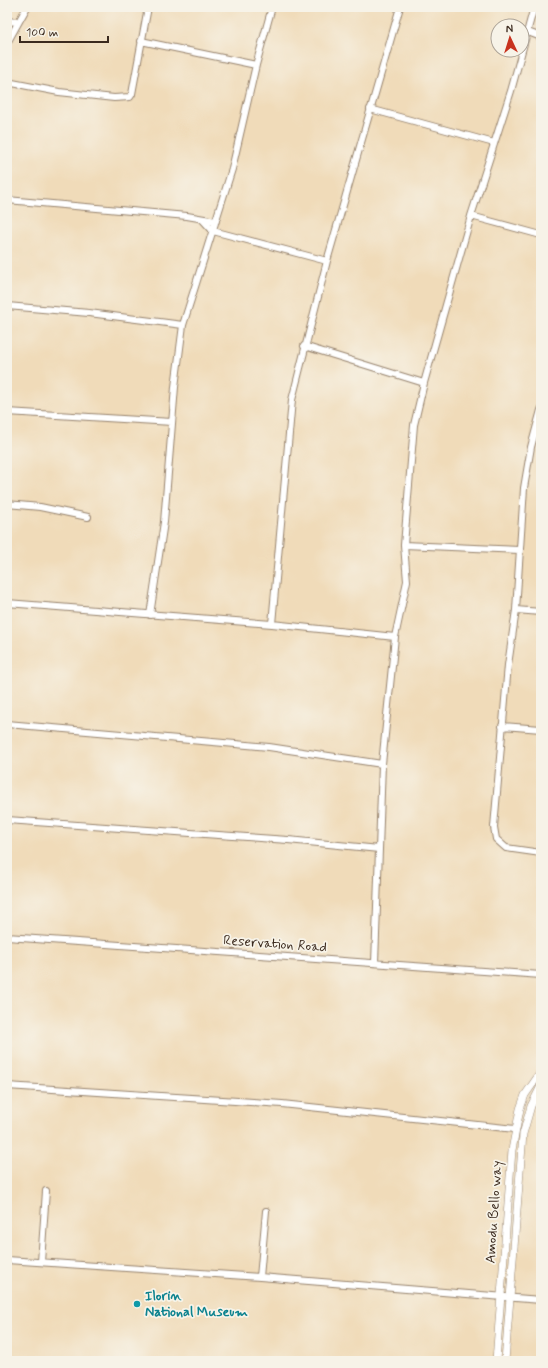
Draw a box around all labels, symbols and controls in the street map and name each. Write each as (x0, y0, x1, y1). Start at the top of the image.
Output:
scale bar (20, 18, 108, 44)
north arrow (490, 18, 530, 58)
text: N (505, 22, 514, 36)
text: 100 m (26, 25, 58, 41)
street label: Reservation Road (223, 931, 327, 957)
street label: Amodu Bello way (481, 1160, 507, 1264)
place label: Ilorin National Museum (145, 1287, 248, 1321)
marker: Ilorin National Museum (132, 1299, 142, 1309)

